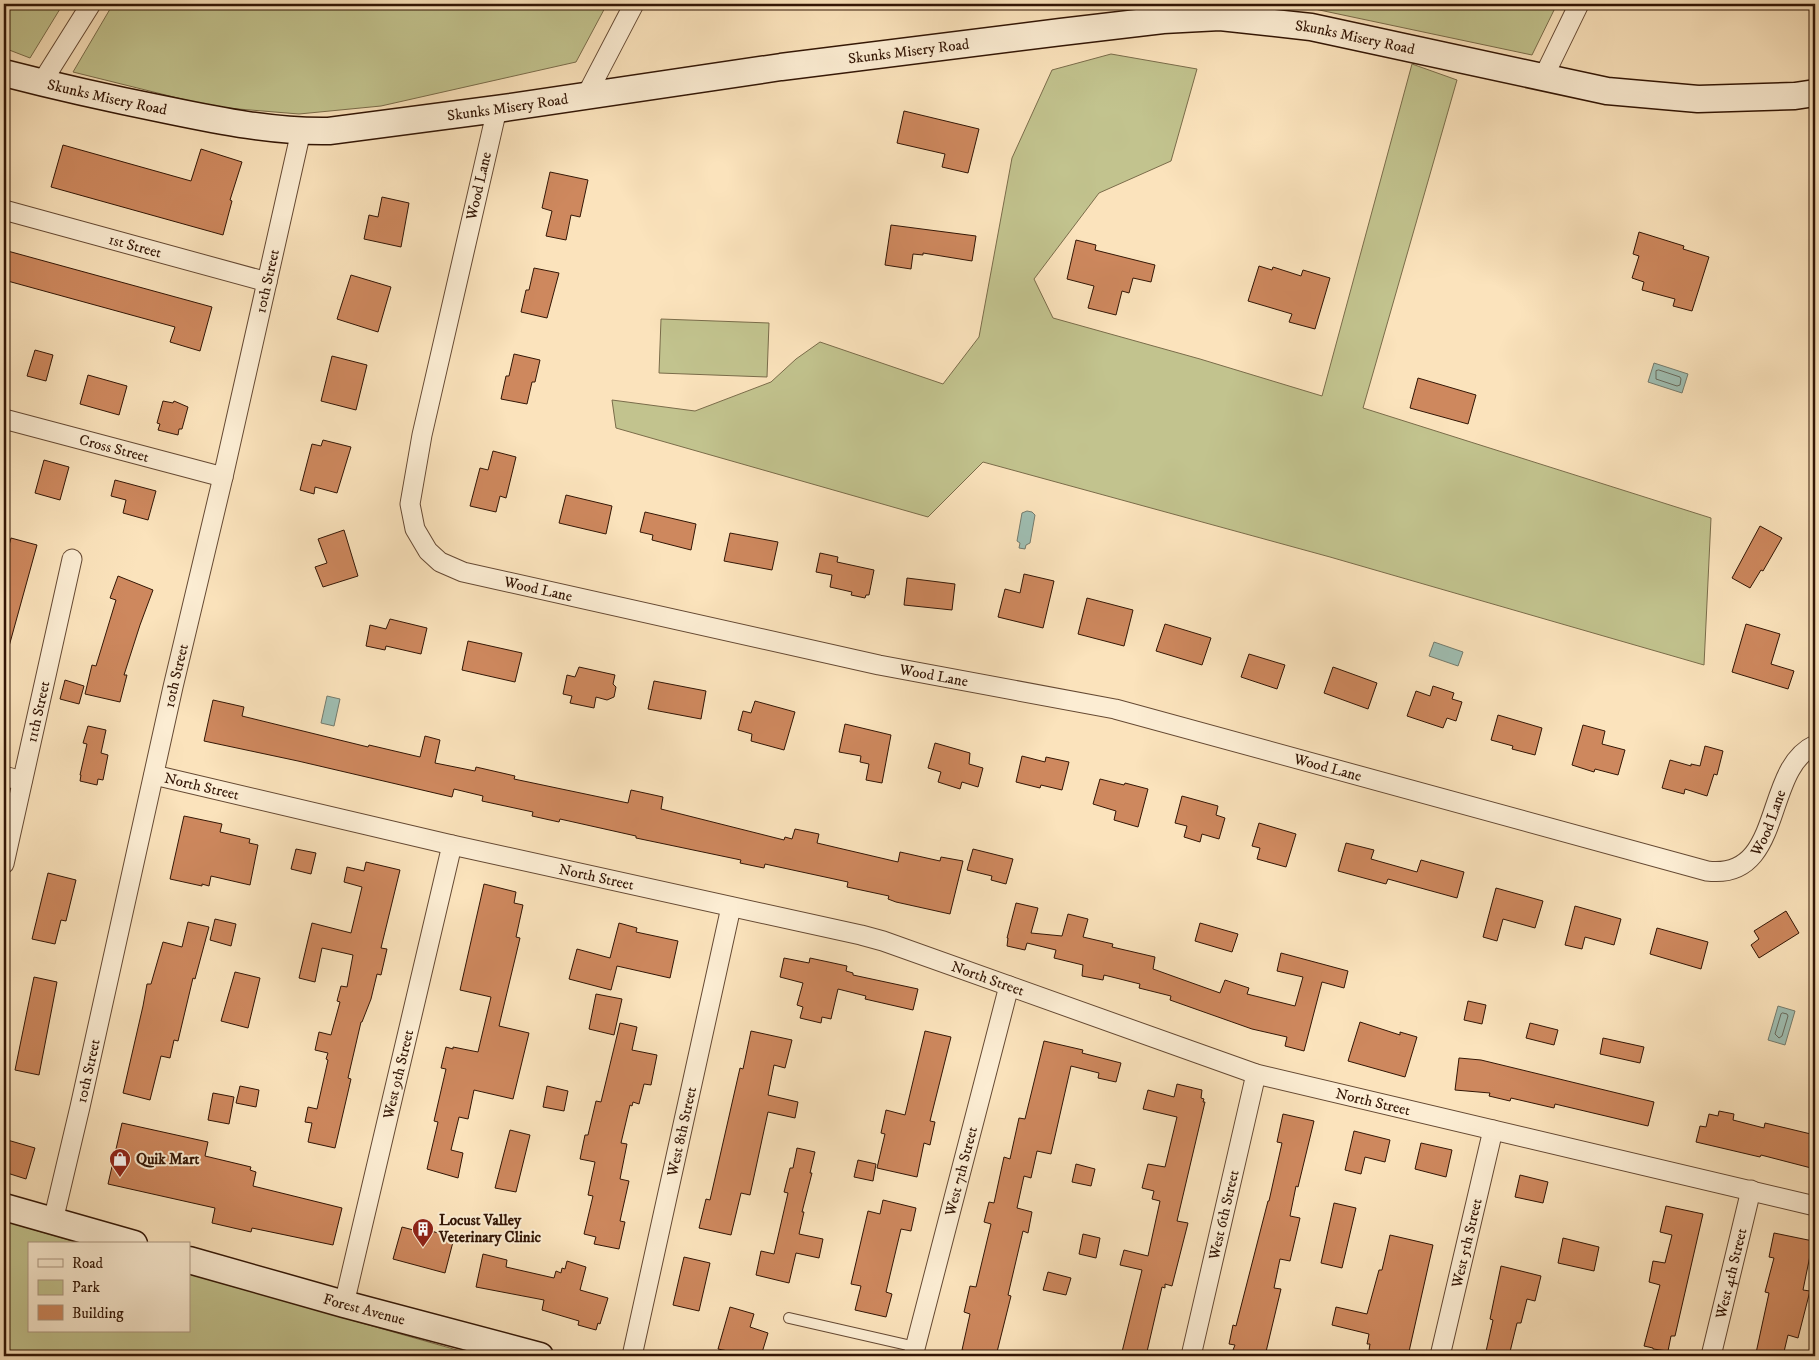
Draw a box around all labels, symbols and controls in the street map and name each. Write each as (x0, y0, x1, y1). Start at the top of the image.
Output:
street label: Skunks Misery Road (1294, 16, 1417, 59)
street label: Skunks Misery Road (847, 34, 971, 68)
street label: Skunks Misery Road (46, 75, 169, 119)
street label: Skunks Misery Road (446, 89, 570, 125)
street label: Wood Lane (462, 150, 496, 223)
street label: 1st Street (107, 230, 164, 262)
street label: 10th Street (251, 247, 284, 315)
street label: Cross Street (77, 430, 151, 467)
street label: Wood Lane (501, 572, 574, 606)
street label: 10th Street (159, 642, 193, 709)
street label: Wood Lane (897, 659, 970, 691)
street label: 11th Street (22, 679, 54, 744)
street label: Wood Lane (1291, 749, 1364, 786)
street label: North Street (162, 768, 241, 804)
street label: Wood Lane (1745, 787, 1790, 860)
street label: North Street (557, 859, 636, 894)
street label: North Street (949, 957, 1027, 1000)
street label: West 9th Street (378, 1028, 418, 1122)
street label: 10th Street (72, 1037, 104, 1105)
street label: North Street (1334, 1084, 1413, 1120)
street label: West 8th Street (662, 1085, 701, 1179)
street label: West 7th Street (940, 1124, 982, 1219)
shop icon: Quik Mart (108, 1147, 132, 1178)
place label: Quik Mart (136, 1150, 200, 1169)
street label: West 6th Street (1204, 1168, 1243, 1262)
street label: West 5th Street (1447, 1196, 1486, 1291)
place label: Locust Valley Veterinary Clinic (438, 1211, 542, 1247)
building icon: Locust Valley Veterinary Clinic (411, 1217, 435, 1248)
street label: West 4th Street (1711, 1226, 1751, 1321)
legend (28, 1242, 190, 1332)
text: Road (72, 1254, 104, 1273)
text: Park (72, 1278, 101, 1297)
street label: Forest Avenue (321, 1289, 407, 1329)
text: Building (72, 1304, 124, 1323)

